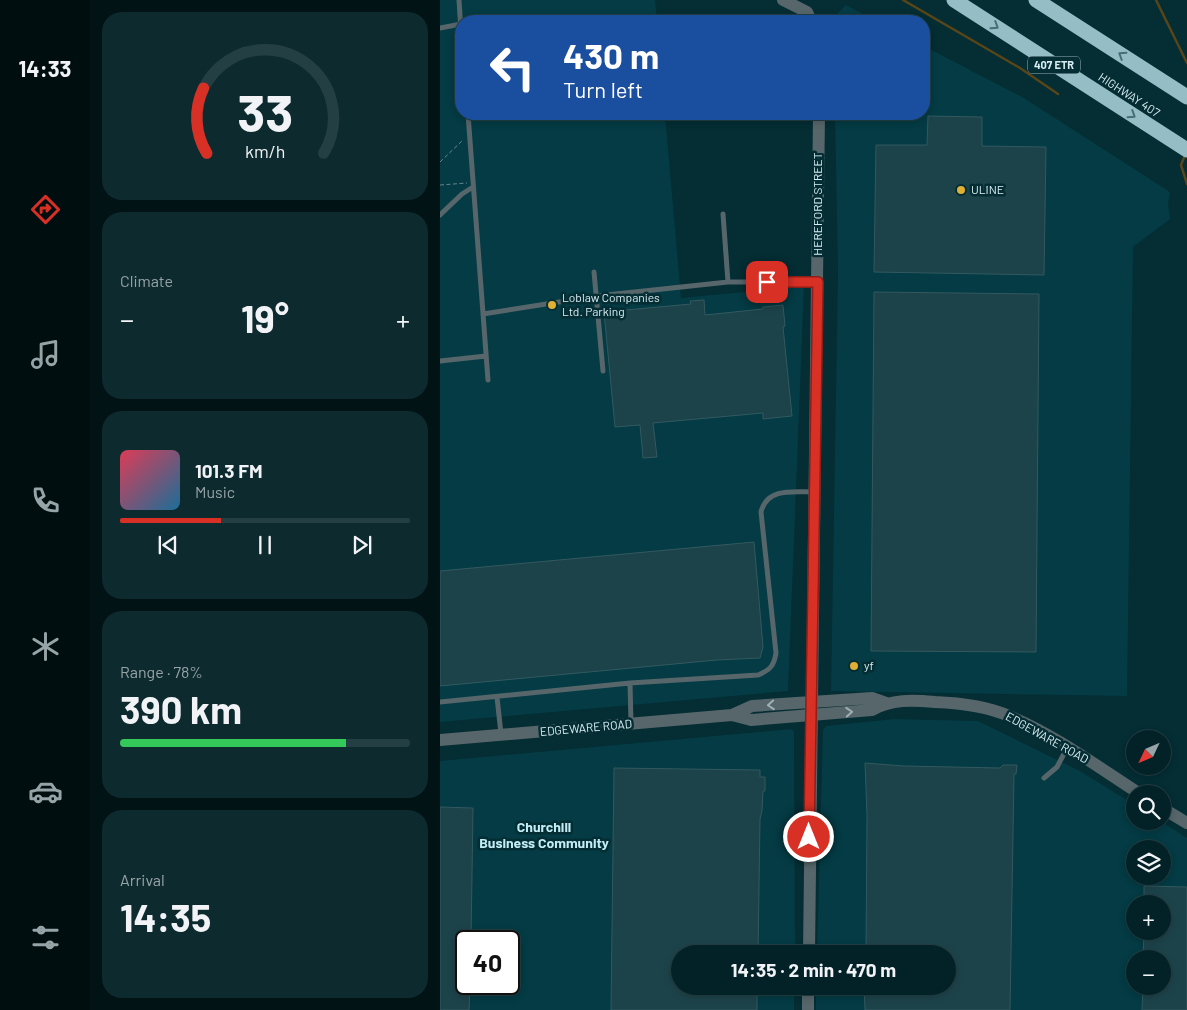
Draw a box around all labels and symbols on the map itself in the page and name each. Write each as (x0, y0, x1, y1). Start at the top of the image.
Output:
one-way arrow (990, 20, 999, 30)
one-way arrow (1119, 52, 1128, 61)
road number: 407 ETR (1028, 56, 1080, 74)
street label: HIGHWAY 407 (1096, 69, 1163, 119)
one-way arrow (1126, 108, 1135, 118)
street label: HEREFORD STREET (810, 152, 824, 256)
place label: ULINE (971, 182, 1004, 196)
marker: ULINE (955, 184, 967, 196)
pin (746, 261, 788, 303)
place label: Loblaw Companies Ltd. Parking (562, 290, 660, 318)
marker: Loblaw Companies Ltd. Parking (546, 299, 558, 311)
place label: yf (864, 658, 874, 672)
marker: yf (848, 660, 860, 672)
one-way arrow (767, 699, 775, 710)
one-way arrow (846, 707, 854, 718)
street label: EDGEWARE ROAD (1004, 709, 1091, 766)
street label: EDGEWARE ROAD (539, 716, 633, 738)
north arrow (1126, 730, 1171, 775)
position arrow (782, 810, 834, 862)
district label: Churchill Business Community (479, 818, 609, 851)
speed limit sign: 40 (455, 930, 520, 995)

